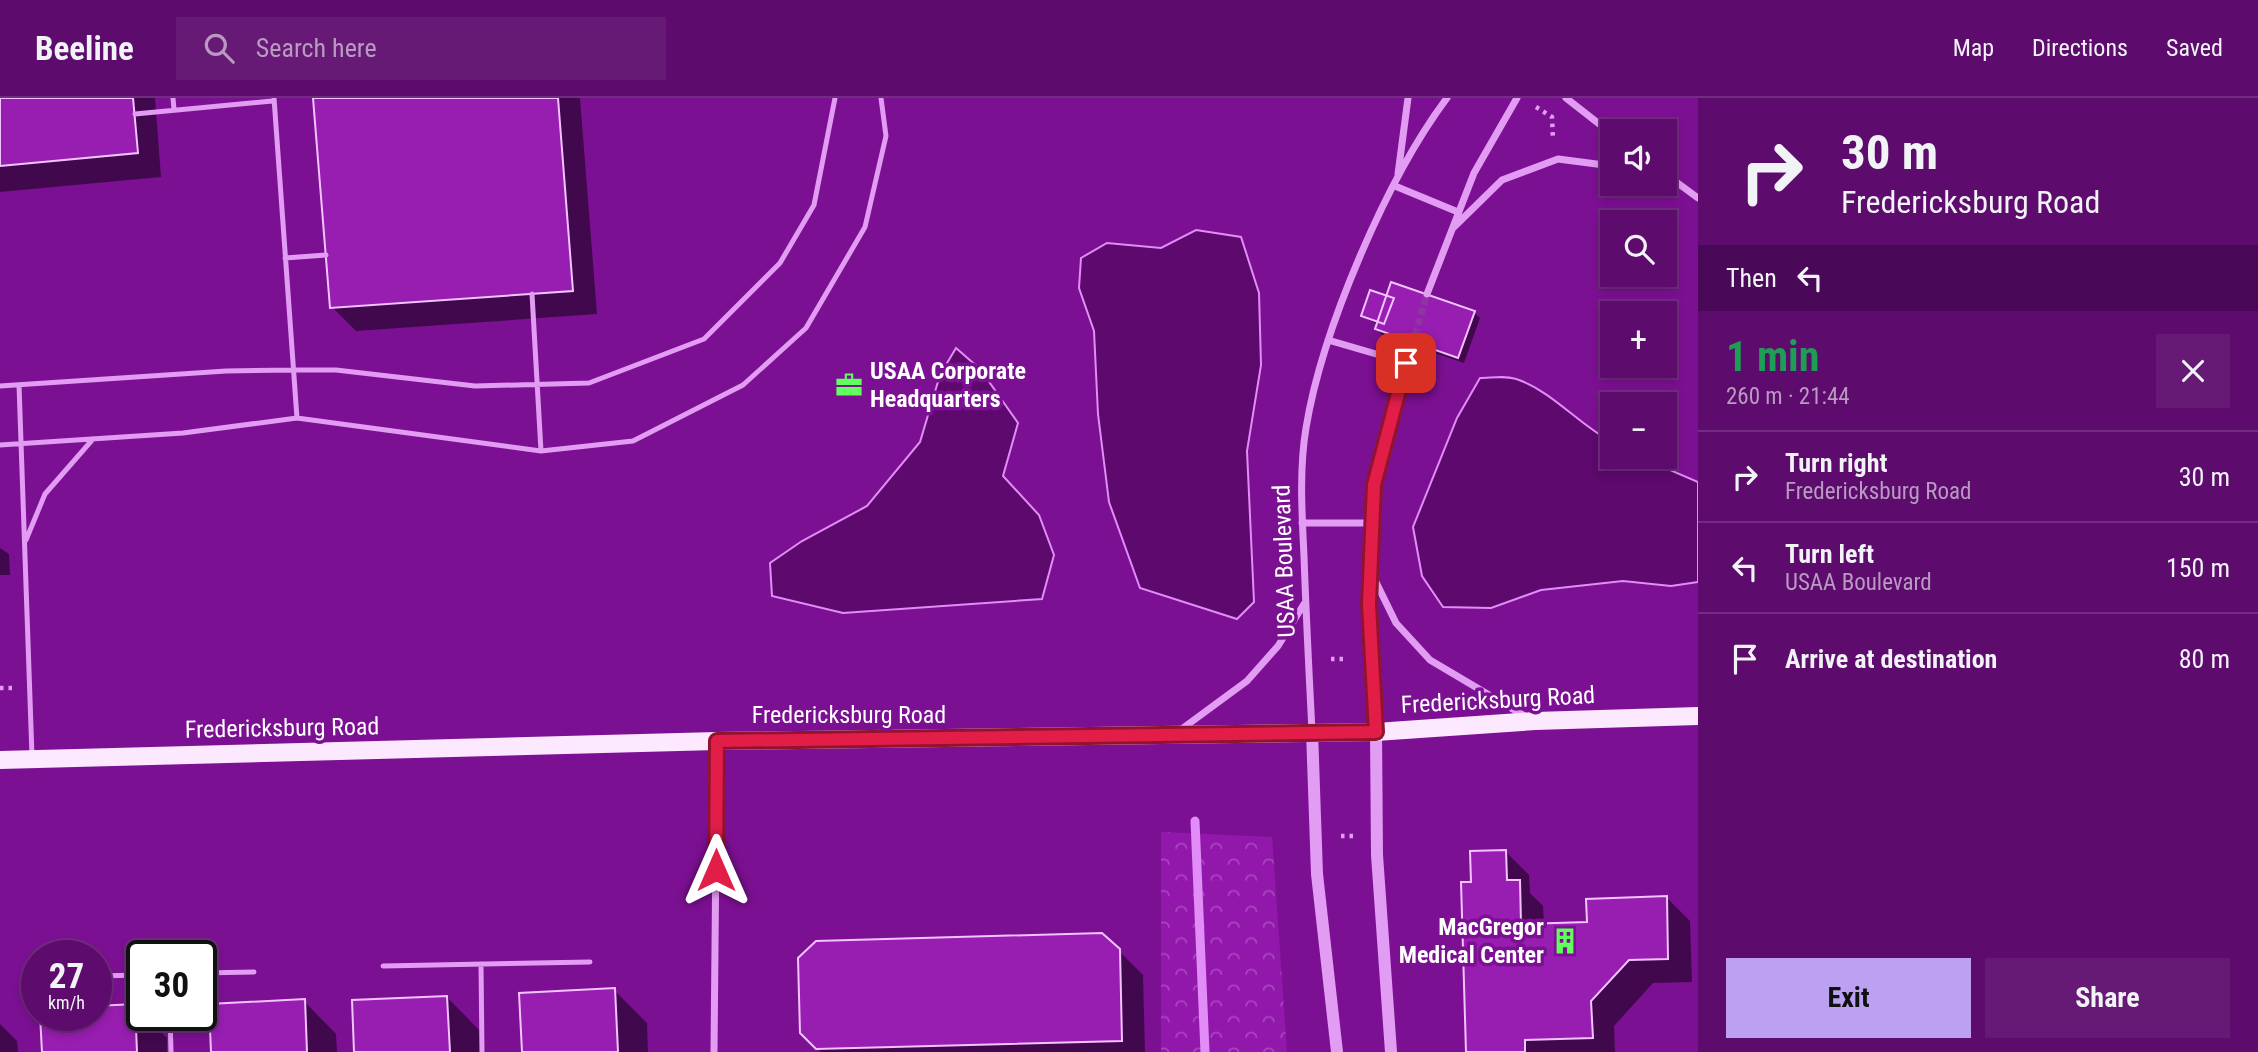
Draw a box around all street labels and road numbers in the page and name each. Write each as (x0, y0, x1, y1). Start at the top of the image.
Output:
street label: USAA Boulevard (1267, 484, 1301, 638)
street label: Fredericksburg Road (1400, 681, 1596, 719)
street label: Fredericksburg Road (752, 701, 946, 729)
street label: Fredericksburg Road (185, 712, 379, 744)

